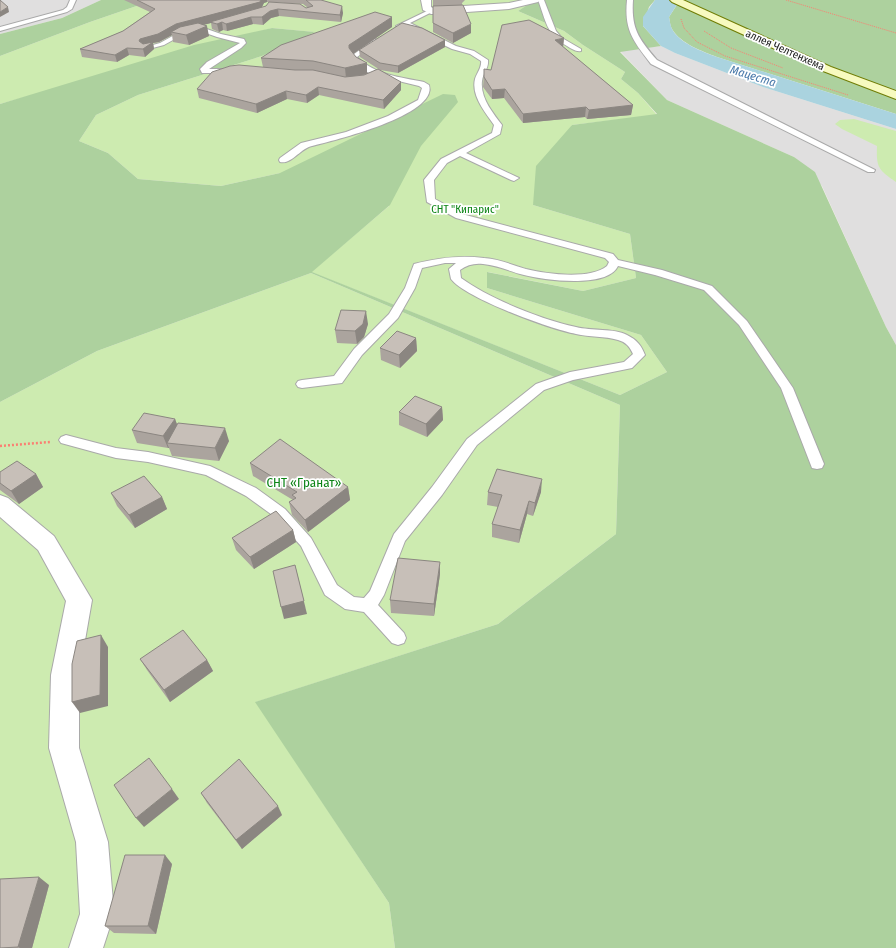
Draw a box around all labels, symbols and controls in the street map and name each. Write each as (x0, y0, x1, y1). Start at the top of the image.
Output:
street label: аллея Челтенхема (744, 27, 826, 73)
water label: Мацеста (728, 62, 778, 90)
park label: СНТ "Кипарис" (431, 203, 499, 216)
park label: СНТ «Гранат» (267, 475, 342, 490)

